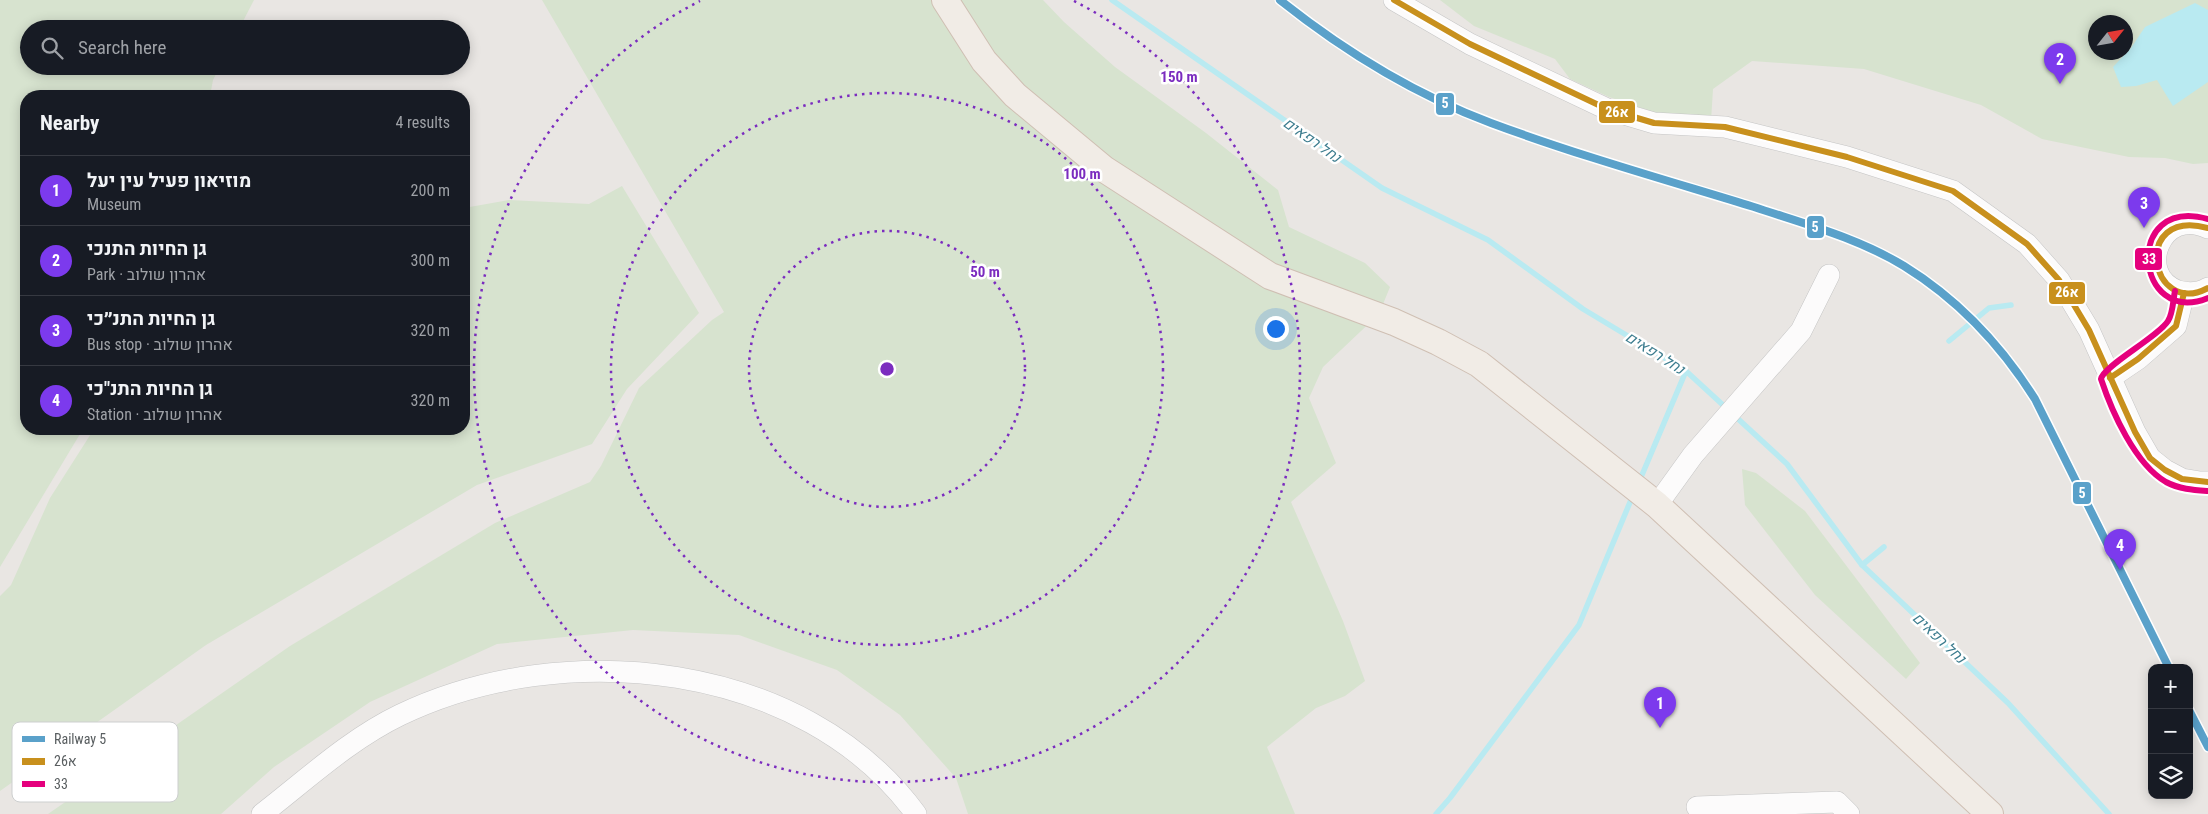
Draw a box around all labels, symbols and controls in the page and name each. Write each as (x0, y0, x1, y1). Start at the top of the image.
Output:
north arrow (2088, 15, 2133, 60)
search box (20, 20, 470, 75)
icon: search (38, 34, 66, 62)
text: Search here (78, 36, 166, 59)
pin: 2 (2044, 43, 2076, 84)
text: 150 m (1160, 68, 1198, 86)
line badge: 5 (1435, 92, 1455, 116)
text: 5 (1441, 95, 1449, 111)
line badge: 26א (1598, 100, 1636, 124)
text: 26א (1605, 104, 1629, 120)
text: Nearby (40, 111, 99, 135)
text: 4 results (395, 113, 450, 132)
water label: נחל רפאים (1280, 114, 1346, 167)
text: 100 m (1063, 165, 1101, 183)
text: מוזיאון פעיל עין יעל (87, 169, 251, 192)
text: 1 (52, 181, 60, 200)
text: 200 m (411, 181, 450, 200)
pin: 3 (2128, 187, 2160, 228)
text: Museum (87, 195, 141, 214)
line badge: 5 (1806, 215, 1825, 239)
text: 5 (1811, 219, 1819, 235)
text: גן החיות התנכי (87, 237, 207, 260)
line badge: 33 (2134, 247, 2163, 271)
text: 2 (52, 251, 60, 270)
text: 300 m (411, 251, 450, 270)
text: 33 (2142, 251, 2156, 267)
text: 50 m (970, 263, 1000, 281)
text: Park · אהרון שולוב (87, 265, 206, 284)
line badge: 26א (2048, 281, 2086, 305)
text: 26א (2055, 284, 2079, 300)
text: גן החיות התנ״כי (87, 307, 216, 330)
your location (1263, 316, 1289, 342)
text: 3 (52, 321, 60, 340)
text: 320 m (411, 321, 450, 340)
water label: נחל רפאים (1622, 328, 1689, 379)
text: Bus stop · אהרון שולוב (87, 335, 233, 354)
centre of rings (878, 360, 896, 378)
text: גן החיות התנ"כי (87, 377, 213, 400)
text: 4 (52, 391, 60, 410)
text: 320 m (411, 391, 450, 410)
text: Station · אהרון שולוב (87, 405, 222, 424)
line badge: 5 (2072, 481, 2092, 505)
text: 5 (2078, 485, 2086, 501)
pin: 4 (2104, 529, 2136, 570)
water label: נחל רפאים (1909, 609, 1970, 668)
map controls (2148, 664, 2193, 799)
button: + (2148, 664, 2193, 709)
pin: 1 (1644, 687, 1676, 728)
button: − (2148, 709, 2193, 754)
legend (12, 722, 178, 802)
text: Railway 5 (54, 731, 106, 747)
text: 26א (54, 753, 77, 769)
button: layers (2148, 754, 2193, 799)
text: 33 (54, 776, 68, 792)

